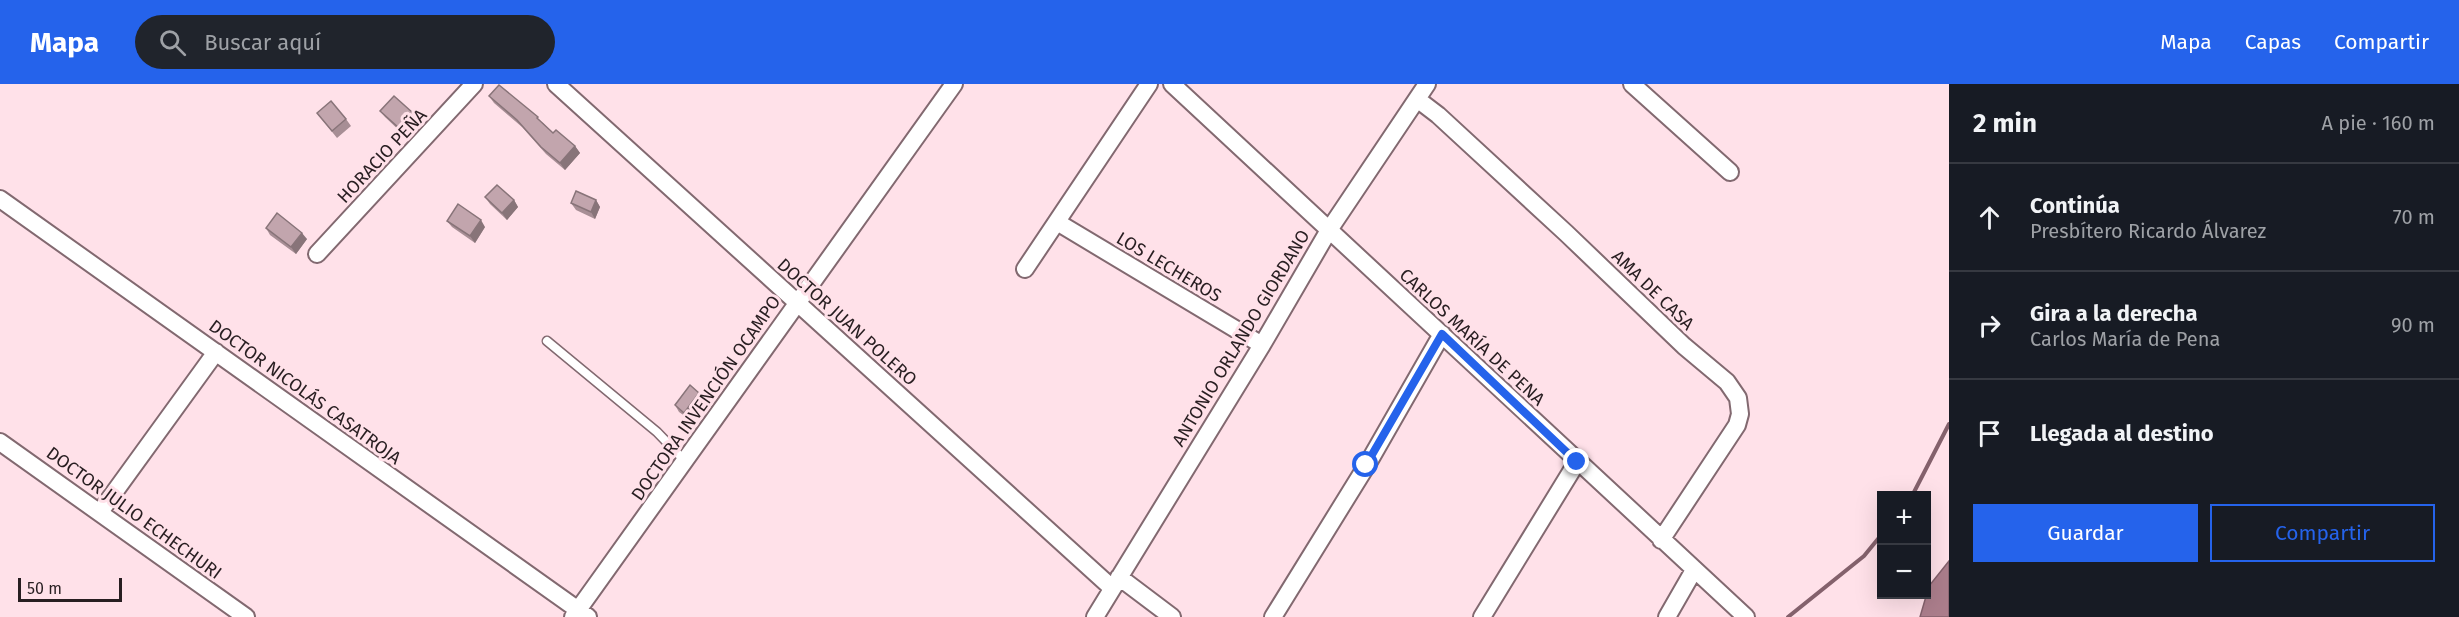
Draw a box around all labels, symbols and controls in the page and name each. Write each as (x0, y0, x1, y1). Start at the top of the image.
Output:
search box (135, 15, 555, 69)
text: Mapa (30, 26, 99, 59)
icon: search (156, 26, 189, 59)
text: Buscar aquí (204, 29, 321, 56)
text: Mapa (2160, 29, 2212, 55)
text: Capas (2245, 29, 2301, 55)
text: Compartir (2334, 29, 2429, 55)
street label: HORACIO PEÑA (332, 103, 432, 208)
text: 2 min (1973, 108, 2037, 139)
text: A pie · 160 m (2322, 111, 2435, 135)
text: Continúa (2030, 192, 2120, 219)
icon: ahead (1973, 201, 2006, 234)
text: 70 m (2393, 205, 2435, 229)
text: Presbítero Ricardo Álvarez (2030, 219, 2266, 243)
street label: ANTONIO ORLANDO GIORDANO (1168, 226, 1314, 450)
street label: LOS LECHEROS (1113, 227, 1226, 307)
street label: AMA DE CASA (1607, 245, 1699, 335)
street label: DOCTOR JUAN POLERO (773, 254, 921, 390)
street label: CARLOS MARÍA DE PENA (1395, 263, 1550, 411)
street label: DOCTORA INVENCIÓN OCAMPO (627, 291, 785, 505)
text: Gira a la derecha (2030, 300, 2198, 327)
icon: right (1973, 309, 2006, 342)
text: 90 m (2391, 313, 2435, 337)
street label: DOCTOR NICOLÁS CASATROJA (205, 314, 406, 469)
text: Carlos María de Pena (2030, 327, 2220, 351)
icon: arrive (1973, 417, 2006, 450)
text: Llegada al destino (2030, 420, 2214, 447)
street label: DOCTOR JULIO ECHECHURI (42, 442, 226, 584)
route end (1563, 448, 1589, 474)
route start (1352, 451, 1378, 477)
map controls (1877, 491, 1931, 599)
button: + (1877, 491, 1931, 545)
button: Guardar (1973, 504, 2198, 562)
button: Compartir (2210, 504, 2435, 562)
button: − (1877, 545, 1931, 599)
scale bar (18, 575, 122, 602)
text: 50 m (27, 579, 62, 598)

